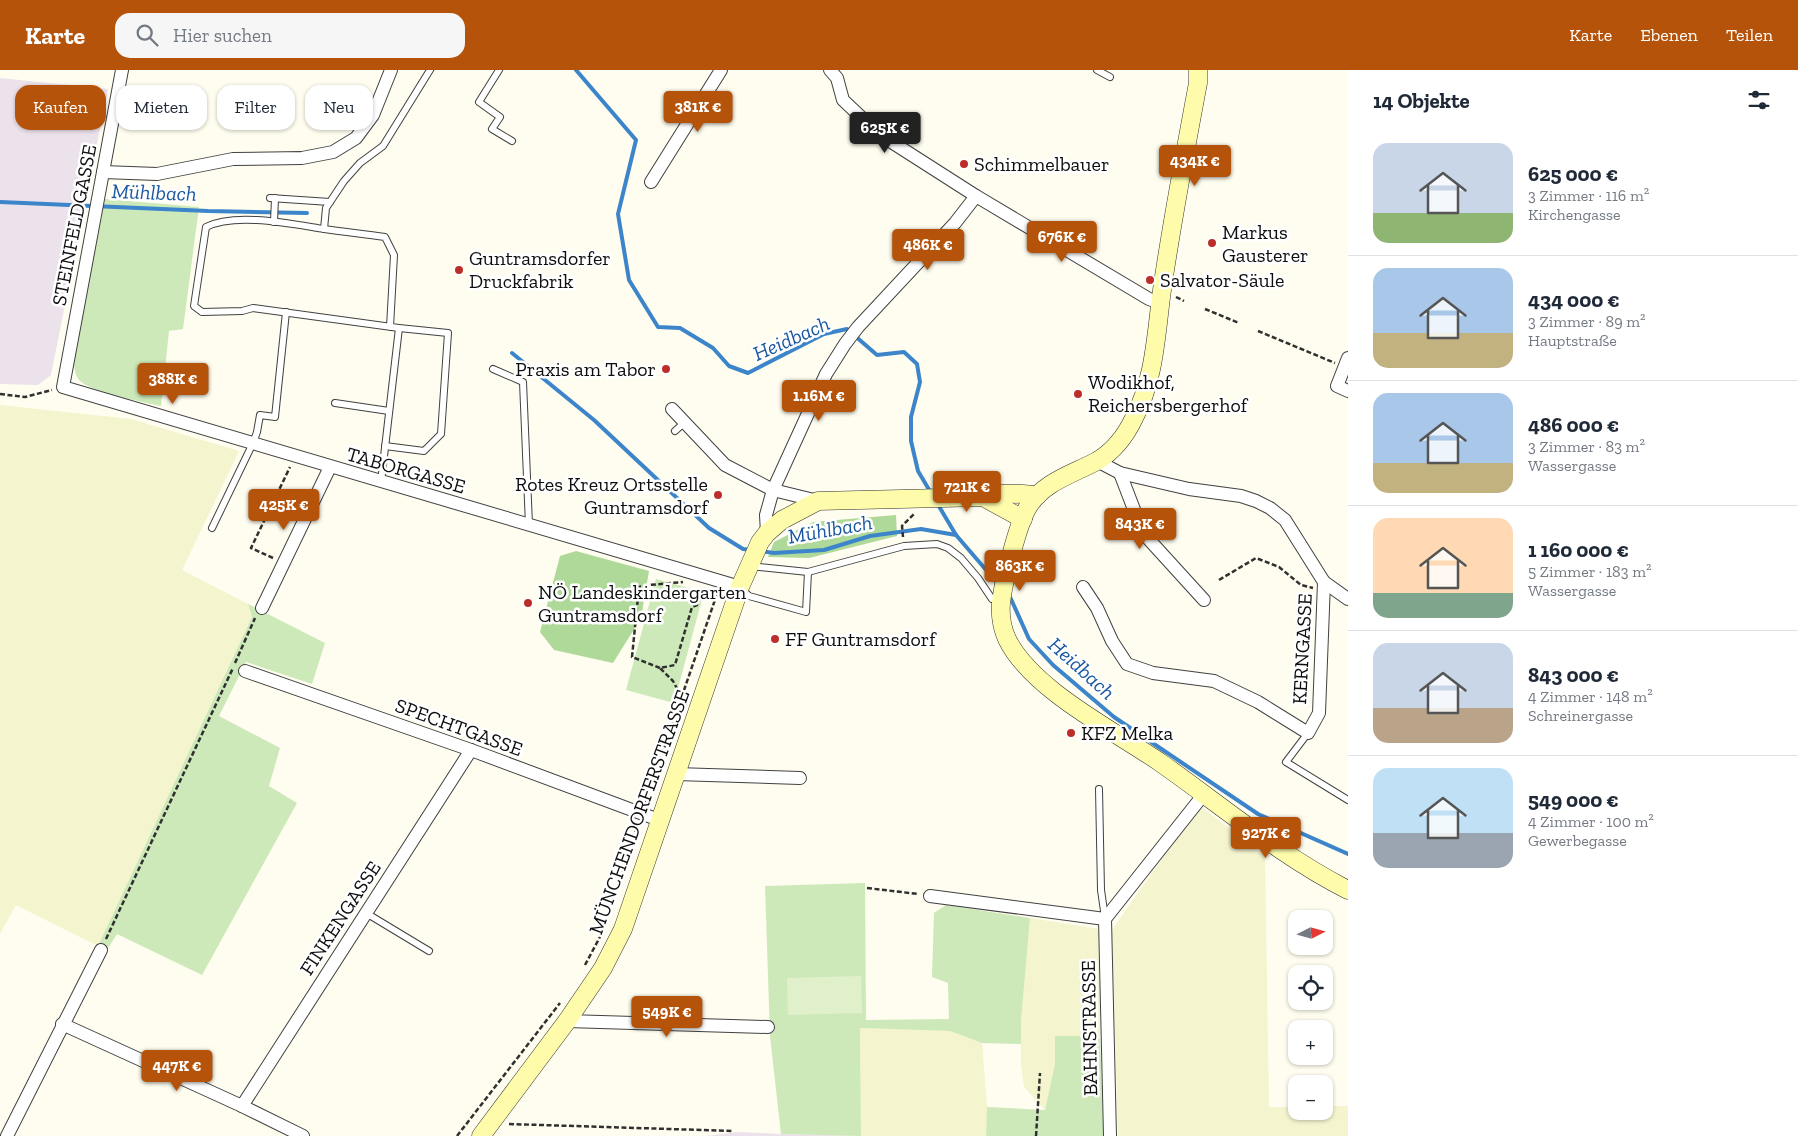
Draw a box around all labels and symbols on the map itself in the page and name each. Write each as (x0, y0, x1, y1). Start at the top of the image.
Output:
pin: 381K € (657, 90, 739, 133)
pin: 625K € (844, 112, 926, 154)
street label: STEINFELDGASSE (47, 142, 101, 308)
pin: 434K € (1154, 144, 1236, 187)
place label: Schimmelbauer (974, 152, 1109, 176)
marker: Schimmelbauer (958, 158, 970, 170)
water label: Mühlbach (111, 178, 197, 206)
pin: 676K € (1021, 220, 1103, 263)
place label: Markus Gausterer (1222, 220, 1308, 267)
pin: 486K € (887, 228, 969, 271)
marker: Markus Gausterer (1206, 237, 1218, 249)
place label: Guntramsdorfer Druckfabrik (469, 246, 611, 293)
marker: Guntramsdorfer Druckfabrik (453, 264, 465, 276)
place label: Salvator-Säule (1160, 268, 1285, 292)
marker: Salvator-Säule (1144, 274, 1156, 286)
water label: Heidbach (749, 310, 833, 366)
place label: Praxis am Tabor (515, 357, 656, 381)
pin: 388K € (132, 362, 214, 405)
marker: Praxis am Tabor (660, 363, 672, 375)
place label: Wodikhof, Reichersbergerhof (1088, 370, 1249, 417)
pin: 1.16M € (773, 380, 865, 422)
marker: Wodikhof, Reichersbergerhof (1072, 388, 1084, 400)
street label: TABORGASSE (344, 442, 468, 498)
pin: 721K € (926, 470, 1008, 513)
place label: Rotes Kreuz Ortsstelle Guntramsdorf (515, 472, 710, 519)
pin: 425K € (243, 488, 325, 531)
marker: Rotes Kreuz Ortsstelle Guntramsdorf (712, 489, 724, 501)
pin: 843K € (1099, 508, 1181, 550)
water label: Mühlbach (786, 509, 874, 549)
pin: 863K € (979, 550, 1061, 592)
place label: NÖ Landeskindergarten Guntramsdorf (538, 580, 747, 627)
street label: KERNGASSE (1287, 593, 1317, 705)
marker: NÖ Landeskindergarten Guntramsdorf (522, 597, 534, 609)
place label: FF Guntramsdorf (785, 627, 937, 651)
water label: Heidbach (1043, 632, 1121, 704)
marker: FF Guntramsdorf (769, 633, 781, 645)
street label: MÜNCHENDORFERSTRASSE (584, 686, 694, 938)
street label: SPECHTGASSE (392, 693, 526, 761)
place label: KFZ Melka (1081, 721, 1173, 745)
marker: KFZ Melka (1065, 727, 1077, 739)
pin: 927K € (1225, 816, 1307, 859)
street label: FINKENGASSE (294, 856, 386, 980)
north arrow (1288, 910, 1332, 955)
street label: BAHNSTRASSE (1076, 960, 1102, 1096)
pin: 549K € (626, 996, 708, 1038)
pin: 447K € (136, 1050, 218, 1092)

